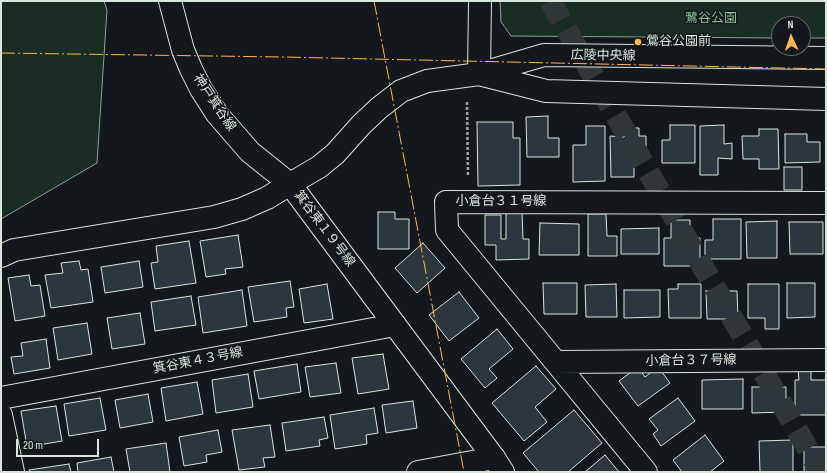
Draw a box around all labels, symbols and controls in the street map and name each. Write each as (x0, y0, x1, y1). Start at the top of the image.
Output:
park label: 鷺谷公園 (685, 11, 737, 27)
north arrow (771, 16, 811, 56)
text: N (787, 18, 794, 31)
place label: 鶯谷公園前 (646, 34, 711, 50)
marker: 鶯谷公園前 (633, 37, 643, 47)
street label: 広陵中央線 (570, 48, 636, 64)
street label: 神戸箕谷線 (189, 72, 239, 134)
street label: 箕谷東１９号線 (290, 188, 358, 270)
street label: 小倉台３１号線 (456, 194, 546, 210)
street label: 箕谷東４３号線 (152, 345, 244, 377)
street label: 小倉台３７号線 (645, 352, 737, 370)
scale bar (18, 431, 101, 457)
text: 20 m (23, 438, 43, 453)

